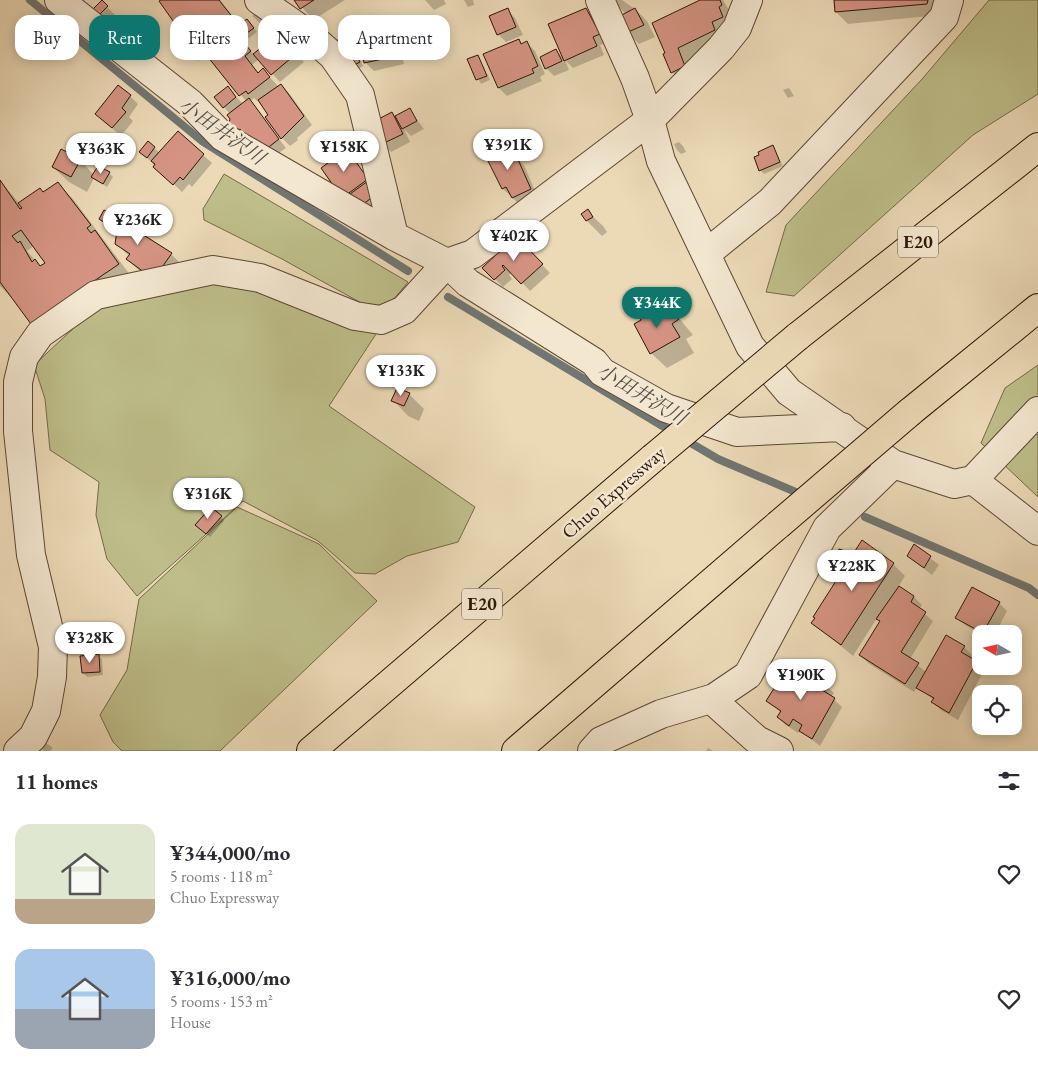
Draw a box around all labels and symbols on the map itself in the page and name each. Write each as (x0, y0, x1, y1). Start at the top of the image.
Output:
water label: 小田井沢川 (174, 92, 272, 171)
pin: ¥391K (473, 128, 543, 171)
pin: ¥158K (309, 130, 379, 173)
pin: ¥363K (66, 132, 136, 175)
pin: ¥236K (103, 204, 173, 246)
pin: ¥402K (479, 220, 549, 262)
road number: E20 (898, 226, 938, 258)
pin: ¥344K (622, 286, 692, 329)
pin: ¥133K (366, 354, 436, 397)
water label: 小田井沢川 (592, 357, 693, 432)
street label: Chuo Expressway (556, 440, 671, 544)
pin: ¥316K (173, 478, 243, 520)
pin: ¥228K (817, 550, 887, 592)
road number: E20 (462, 588, 502, 620)
pin: ¥328K (55, 622, 125, 664)
north arrow (972, 625, 1022, 675)
pin: ¥190K (766, 658, 836, 701)

